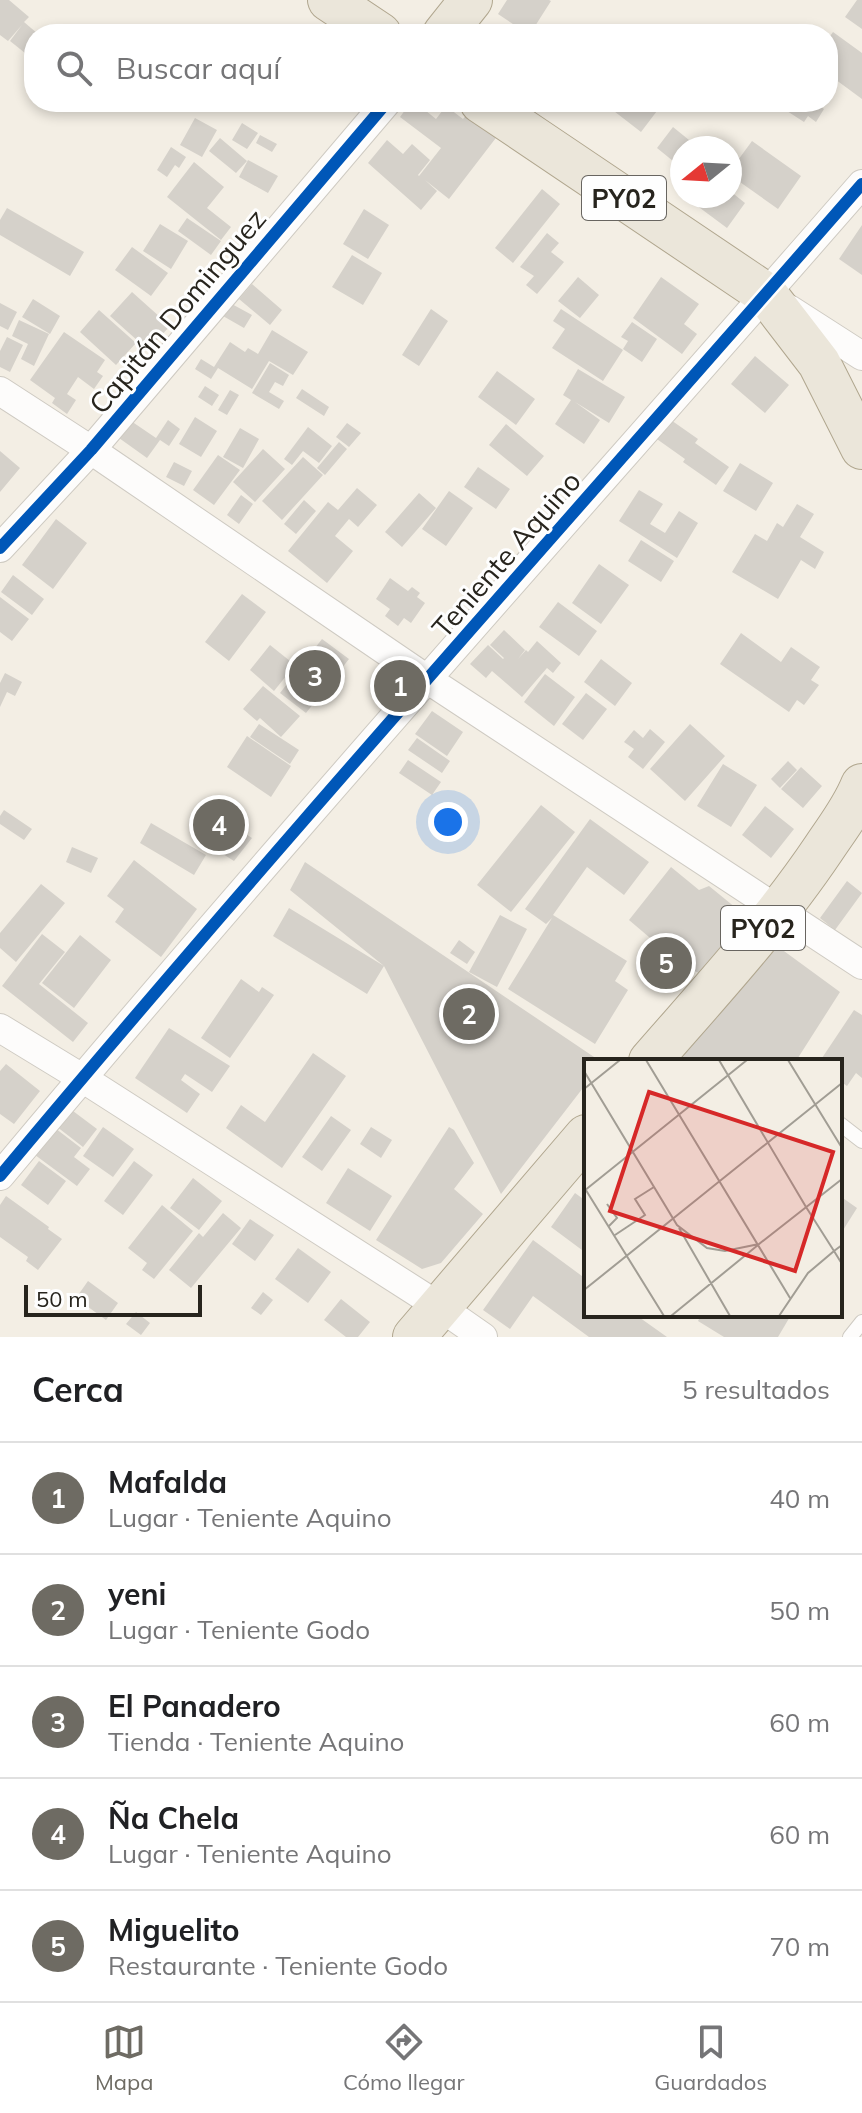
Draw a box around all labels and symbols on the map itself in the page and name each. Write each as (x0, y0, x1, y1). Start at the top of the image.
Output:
north arrow (670, 136, 742, 208)
road number: PY02 (582, 176, 666, 220)
street label: Capitán Dominguez (81, 201, 273, 421)
street label: Teniente Aquino (424, 464, 588, 644)
pin: 3 (289, 646, 341, 706)
pin: 1 (374, 656, 426, 716)
pin: 4 (193, 795, 245, 855)
your location (428, 802, 468, 842)
road number: PY02 (721, 906, 805, 950)
pin: 5 (640, 933, 692, 993)
pin: 2 (443, 984, 495, 1044)
inset map (584, 1059, 842, 1317)
scale bar (24, 1281, 202, 1317)

